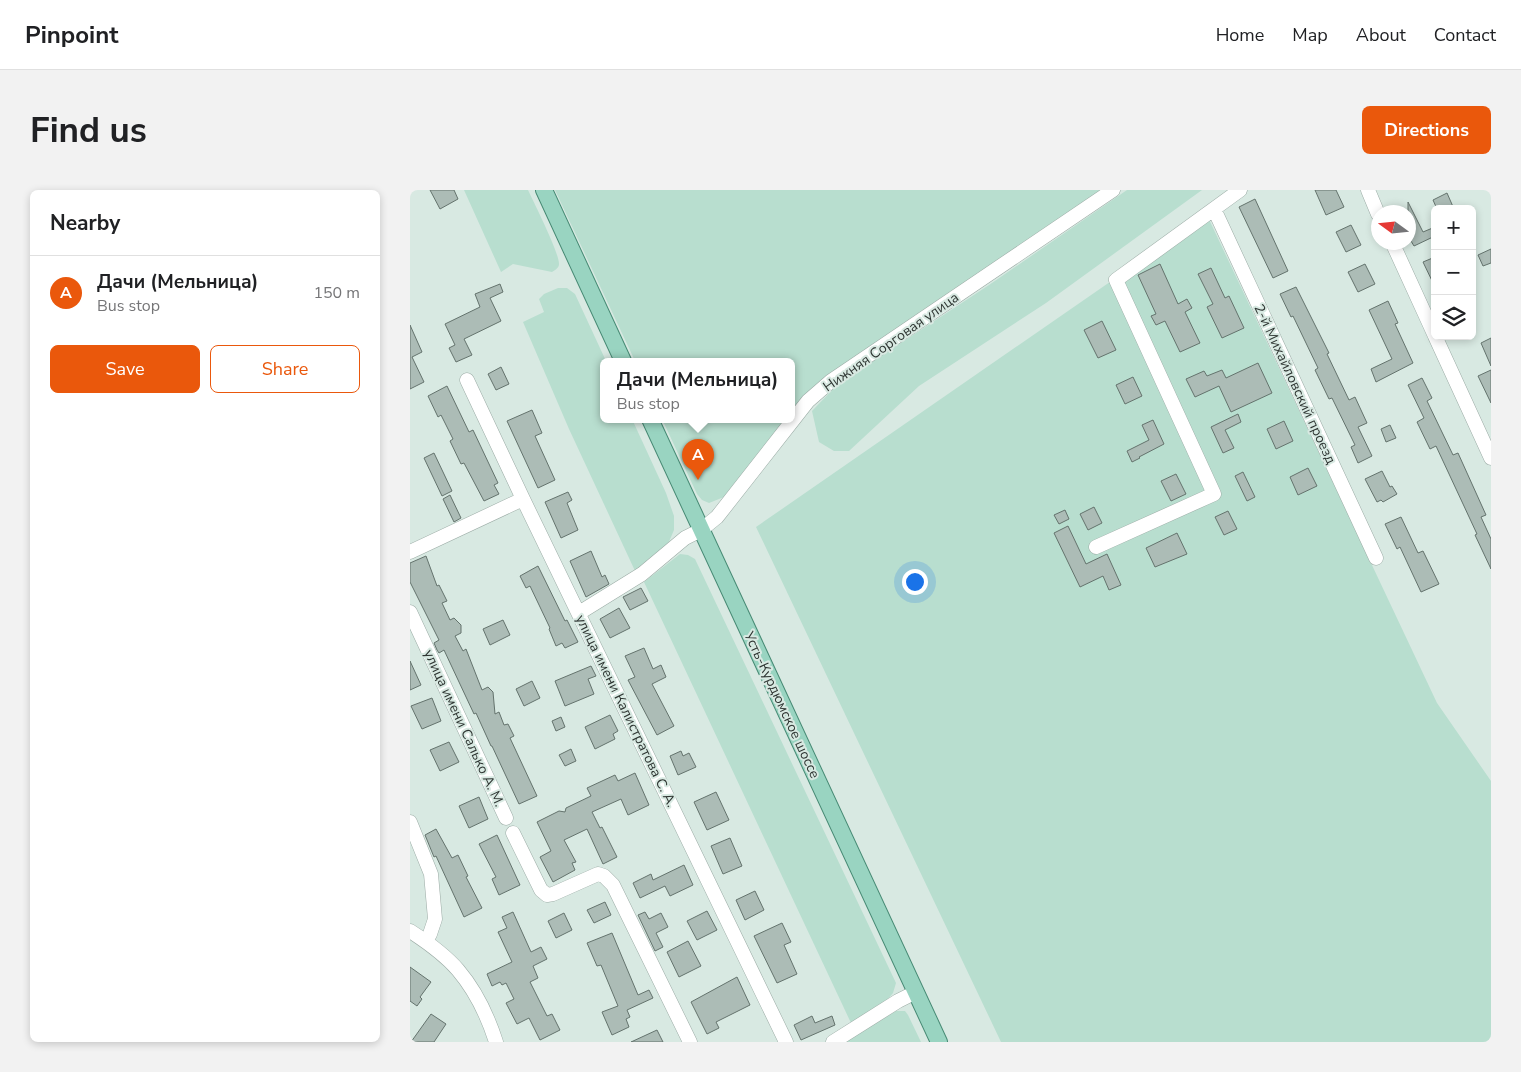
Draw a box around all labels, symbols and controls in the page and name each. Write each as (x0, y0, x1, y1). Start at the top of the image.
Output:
text: Pinpoint (25, 19, 118, 51)
text: Home (1216, 23, 1264, 47)
text: Map (1292, 23, 1328, 47)
text: About (1356, 23, 1406, 47)
text: Contact (1434, 23, 1496, 47)
button: Directions (1362, 106, 1491, 154)
text: Find us (30, 107, 147, 154)
north arrow (1371, 205, 1416, 250)
map controls (1431, 205, 1476, 340)
button: + (1431, 205, 1476, 250)
text: Nearby (50, 209, 120, 237)
button: − (1431, 250, 1476, 295)
text: Дачи (Мельница) (97, 269, 258, 295)
text: A (60, 282, 72, 304)
text: 150 m (313, 282, 360, 304)
street label: Нижняя Сорговая улица (819, 288, 963, 396)
text: Bus stop (97, 295, 160, 317)
button: layers (1431, 295, 1476, 340)
street label: 2-й Михайловский проезд (1250, 301, 1340, 467)
button: Save (50, 345, 200, 393)
button: Share (210, 345, 360, 393)
popup (600, 358, 795, 423)
text: Дачи (Мельница) (617, 367, 778, 393)
text: Bus stop (617, 393, 680, 415)
pin: A (682, 439, 714, 480)
your location (902, 569, 928, 595)
street label: улица имени Калистратова С. А. (571, 612, 681, 810)
street label: Усть-Курдюмское шоссе (739, 628, 824, 782)
street label: улица имени Салько А. М. (419, 646, 509, 810)

